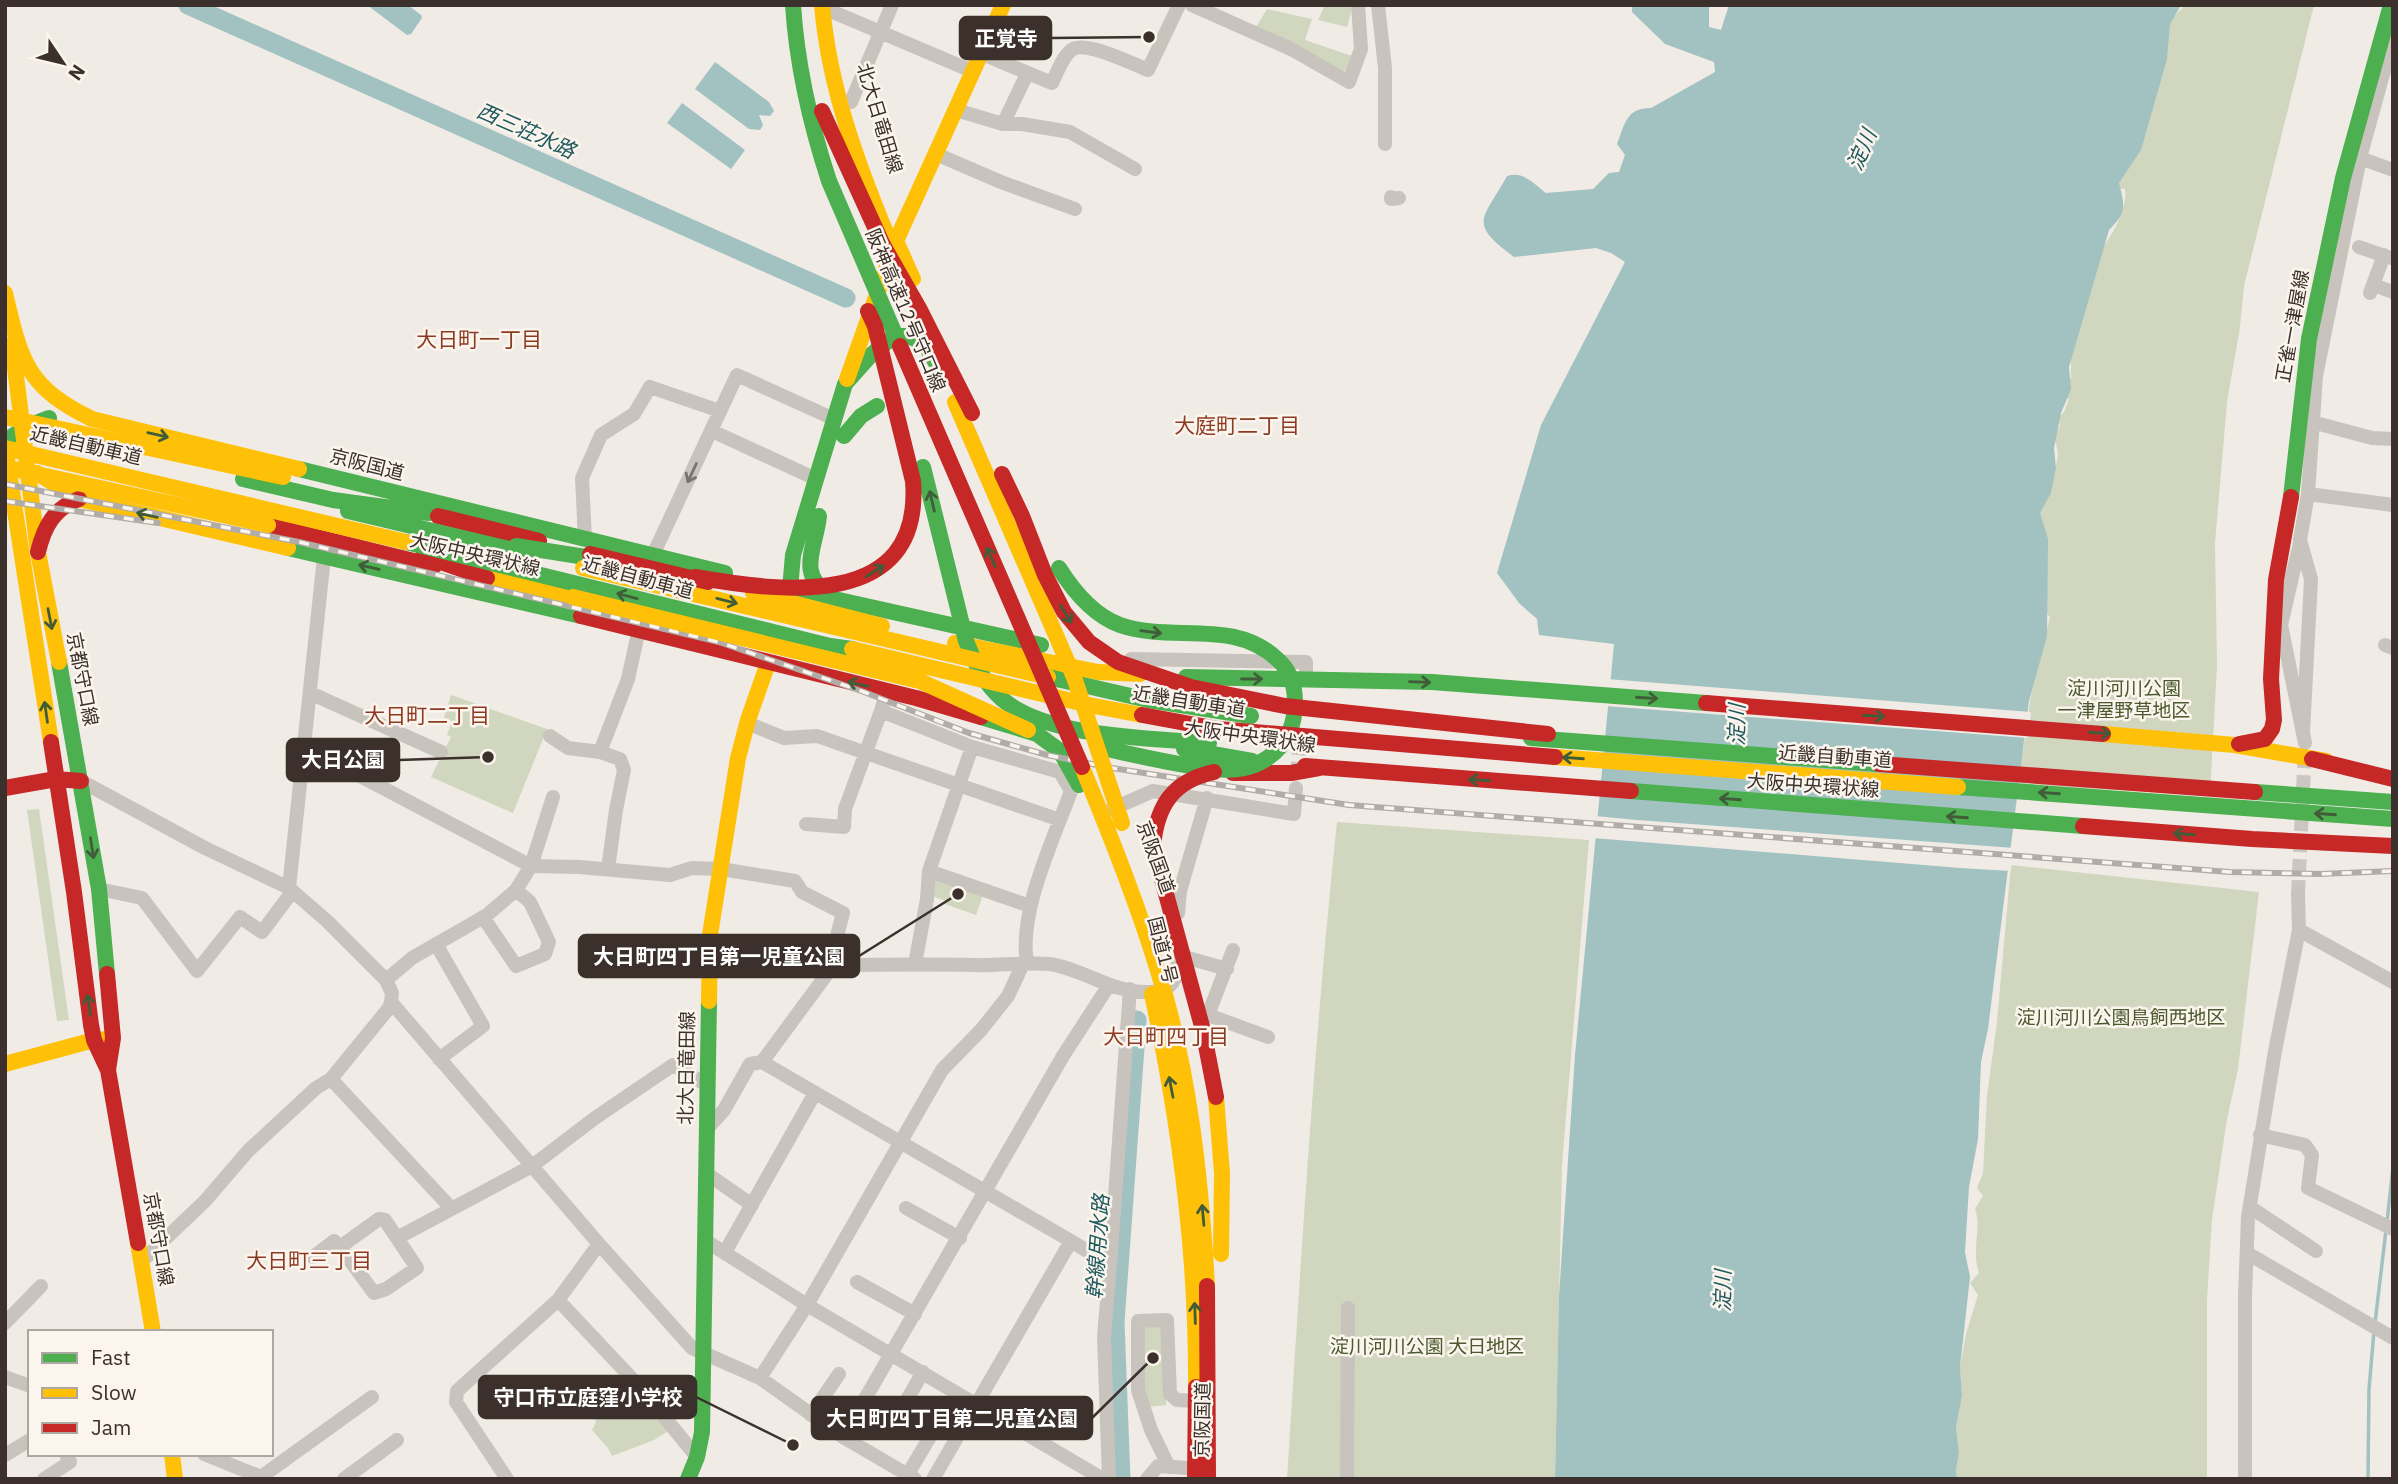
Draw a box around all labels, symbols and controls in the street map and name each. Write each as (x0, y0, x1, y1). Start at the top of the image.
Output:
callout: 正覚寺 (960, 17, 1051, 59)
text: 正覚寺 (975, 24, 1038, 52)
north arrow (28, 28, 98, 98)
text: N (63, 60, 91, 85)
street label: 北大日竜田線 (852, 60, 908, 176)
water label: 西三荘水路 (473, 96, 582, 165)
water label: 淀川 (1840, 123, 1883, 174)
street label: 阪神高速12号守口線 (861, 225, 951, 395)
street label: 正雀一津屋線 (2270, 268, 2314, 384)
district label: 大日町一丁目 (416, 325, 542, 353)
district label: 大庭町二丁目 (1174, 411, 1300, 439)
street label: 近畿自動車道 (28, 420, 144, 470)
one-way arrow (146, 429, 169, 442)
street label: 京阪国道 (327, 443, 407, 485)
one-way arrow (685, 462, 698, 483)
one-way arrow (924, 490, 938, 513)
one-way arrow (136, 508, 159, 521)
street label: 大阪中央環状線 (407, 527, 543, 581)
one-way arrow (983, 547, 996, 569)
street label: 近畿自動車道 (580, 551, 696, 603)
one-way arrow (358, 560, 381, 573)
one-way arrow (864, 563, 884, 577)
one-way arrow (616, 589, 638, 602)
one-way arrow (715, 595, 738, 608)
one-way arrow (1058, 604, 1073, 623)
one-way arrow (44, 607, 58, 630)
one-way arrow (1139, 626, 1162, 639)
street label: 京都守口線 (62, 630, 104, 728)
one-way arrow (1240, 672, 1263, 686)
one-way arrow (1408, 675, 1431, 688)
park label: 淀川河川公園 一津屋野草地区 (2057, 676, 2191, 722)
one-way arrow (847, 677, 870, 690)
street label: 近畿自動車道 (1131, 680, 1247, 722)
one-way arrow (1635, 692, 1658, 705)
one-way arrow (39, 701, 52, 724)
district label: 大日町二丁目 (364, 701, 490, 729)
water label: 淀川 (1722, 702, 1750, 746)
one-way arrow (1862, 710, 1884, 723)
street label: 大阪中央環状線 (1182, 715, 1318, 757)
one-way arrow (2089, 727, 2111, 740)
callout: 大日公園 (287, 739, 399, 781)
street label: 近畿自動車道 (1777, 740, 1893, 772)
text: 大日公園 (301, 745, 385, 773)
one-way arrow (1563, 751, 1585, 764)
street label: 大阪中央環状線 (1746, 768, 1880, 802)
one-way arrow (1468, 773, 1491, 786)
one-way arrow (2038, 786, 2061, 799)
one-way arrow (1719, 792, 1742, 805)
one-way arrow (2314, 807, 2336, 820)
one-way arrow (1946, 810, 1969, 823)
street label: 京阪国道 (1132, 817, 1180, 897)
one-way arrow (2173, 827, 2196, 840)
one-way arrow (86, 836, 99, 859)
street label: 国道1号 (1143, 914, 1183, 986)
callout: 大日町四丁目第一児童公園 (579, 935, 859, 977)
text: 大日町四丁目第一児童公園 (593, 942, 845, 970)
one-way arrow (82, 994, 95, 1017)
park label: 淀川河川公園鳥飼西地区 (2016, 1005, 2226, 1029)
street label: 北大日竜田線 (673, 1011, 699, 1125)
district label: 大日町四丁目 (1103, 1022, 1229, 1050)
one-way arrow (1164, 1076, 1177, 1099)
street label: 京都守口線 (139, 1190, 179, 1288)
water label: 幹線用水路 (1079, 1192, 1115, 1300)
one-way arrow (1196, 1204, 1209, 1227)
district label: 大日町三丁目 (246, 1246, 372, 1274)
water label: 淀川 (1708, 1268, 1736, 1312)
one-way arrow (1189, 1301, 1202, 1324)
legend (28, 1330, 273, 1456)
park label: 淀川河川公園 大日地区 (1330, 1334, 1524, 1358)
text: Fast (91, 1343, 131, 1371)
callout: 守口市立庭窪小学校 (479, 1376, 696, 1418)
text: Slow (91, 1378, 137, 1406)
street label: 京阪国道 (1189, 1382, 1215, 1458)
text: 守口市立庭窪小学校 (494, 1383, 683, 1411)
callout: 大日町四丁目第二児童公園 (812, 1397, 1092, 1439)
text: 大日町四丁目第二児童公園 (826, 1404, 1078, 1432)
text: Jam (91, 1413, 131, 1441)

